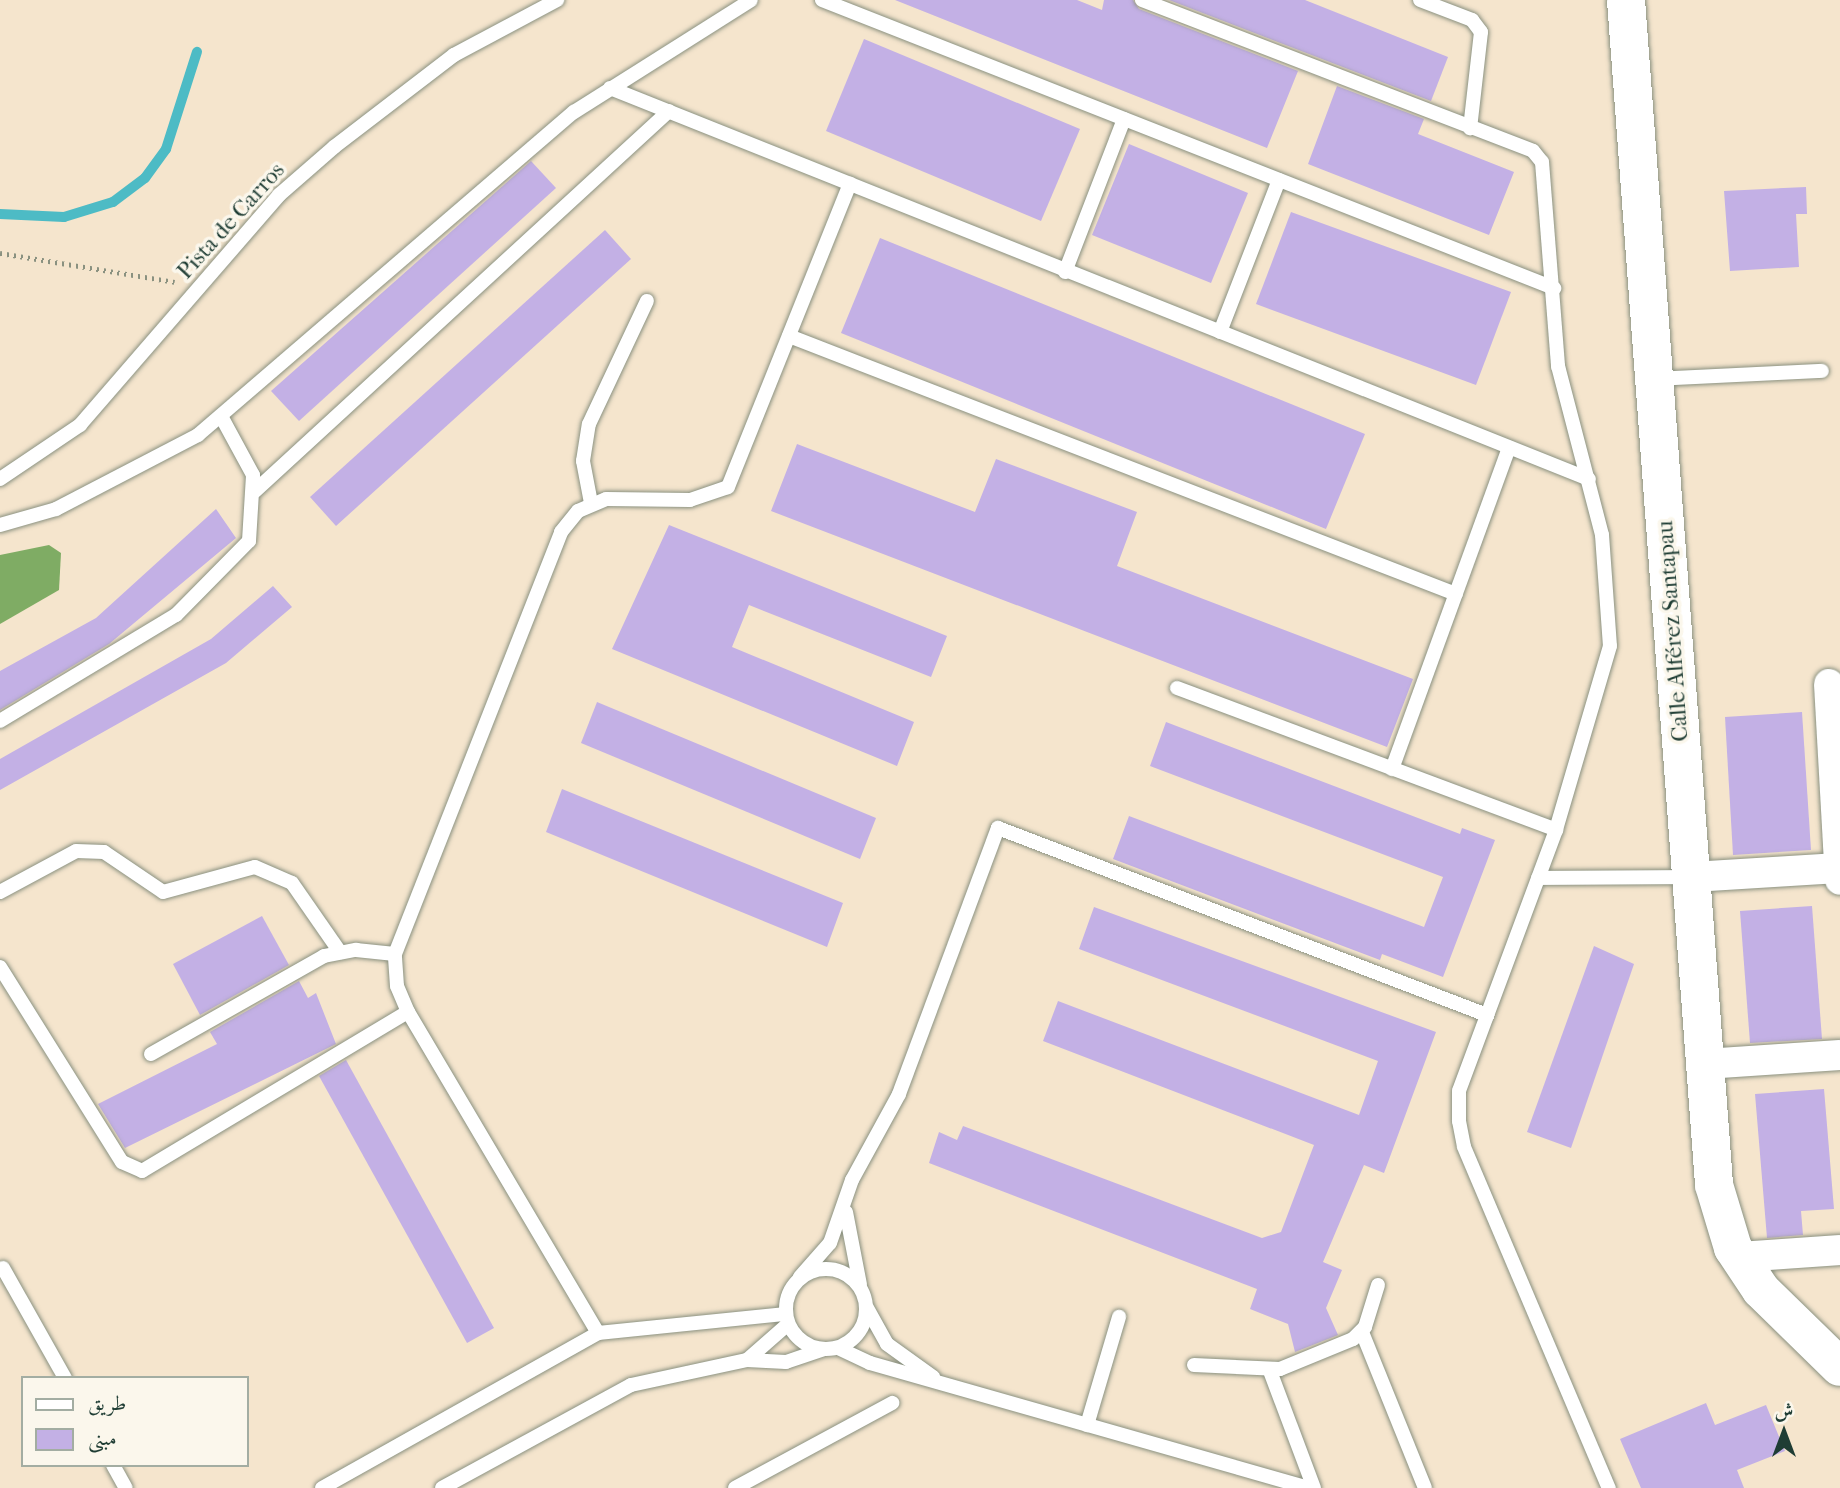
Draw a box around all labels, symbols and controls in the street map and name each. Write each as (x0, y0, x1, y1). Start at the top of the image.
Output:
street label: Pista de Carros (171, 157, 291, 285)
street label: Calle Alférez Santapau (1652, 520, 1694, 742)
legend (21, 1376, 248, 1467)
text: طريق (88, 1391, 126, 1415)
north arrow (1749, 1397, 1819, 1467)
text: ش (1775, 1400, 1793, 1422)
text: مبنى (88, 1426, 117, 1450)

